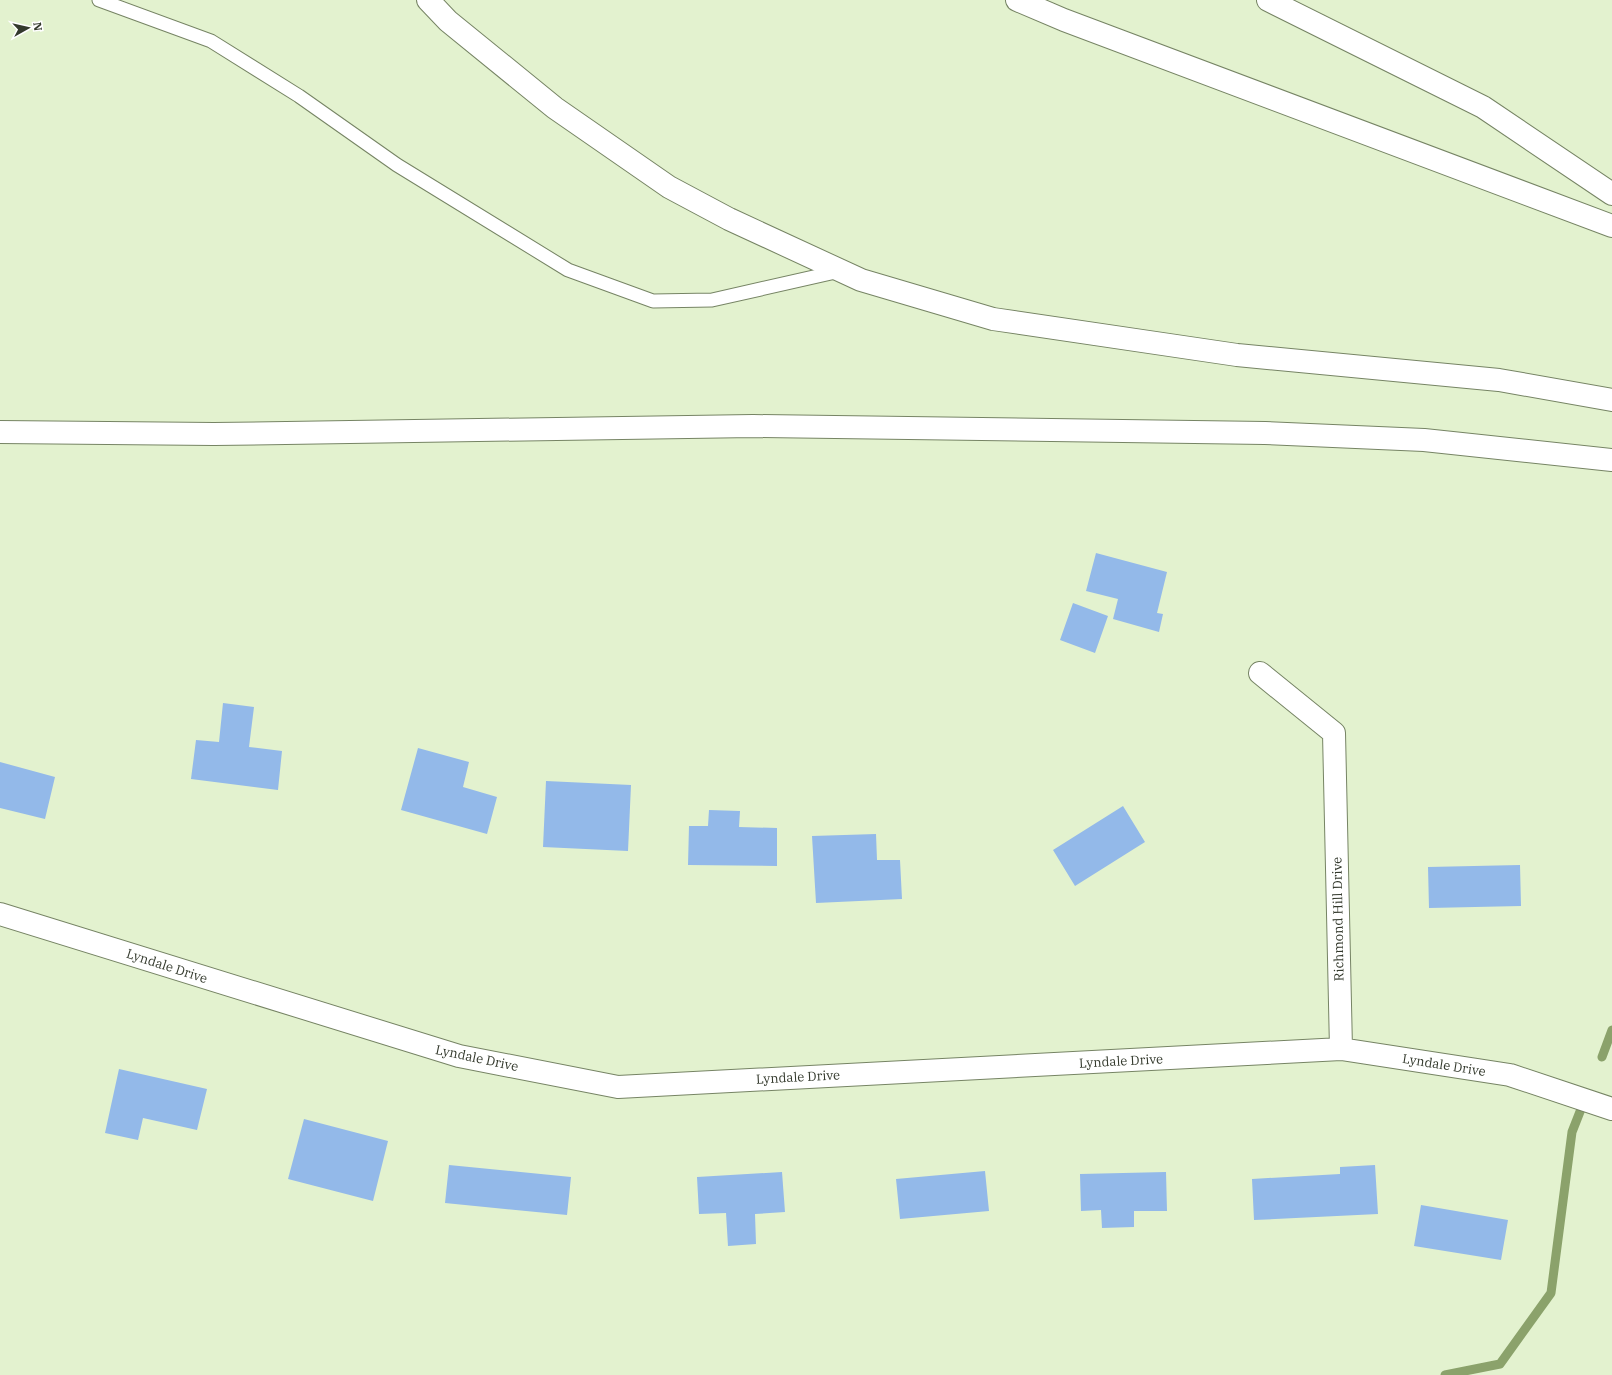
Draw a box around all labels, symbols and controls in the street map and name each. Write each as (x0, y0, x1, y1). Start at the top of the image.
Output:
north arrow (8, 8, 48, 48)
text: N (30, 21, 45, 32)
street label: Richmond Hill Drive (1328, 857, 1348, 981)
street label: Lyndale Drive (124, 945, 210, 987)
street label: Lyndale Drive (434, 1041, 520, 1075)
street label: Lyndale Drive (1078, 1050, 1164, 1072)
street label: Lyndale Drive (1401, 1050, 1487, 1080)
street label: Lyndale Drive (755, 1066, 841, 1088)

